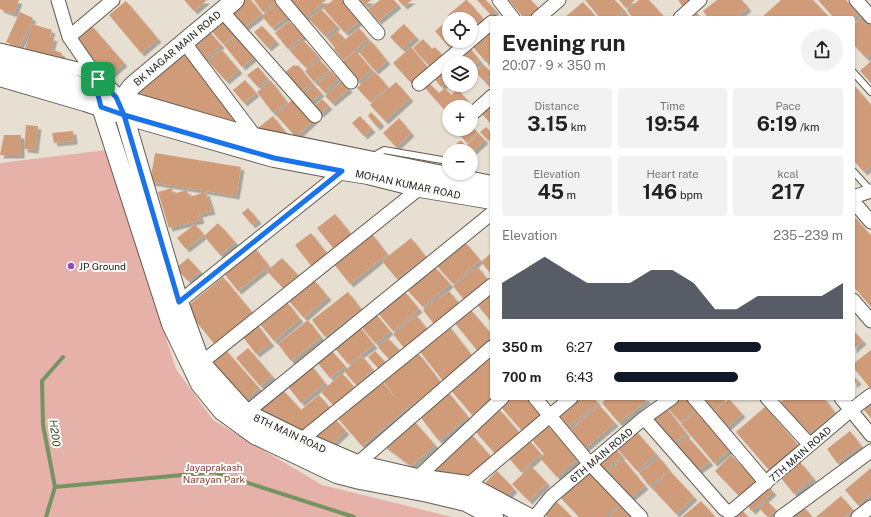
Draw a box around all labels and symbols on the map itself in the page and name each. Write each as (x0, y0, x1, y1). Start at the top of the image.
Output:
street label: BK NAGAR MAIN ROAD (131, 8, 223, 88)
pin (81, 62, 115, 96)
street label: MOHAN KUMAR ROAD (354, 167, 462, 201)
place label: JP Ground (79, 260, 126, 272)
marker: JP Ground (66, 261, 76, 271)
street label: 8TH MAIN ROAD (252, 411, 328, 455)
water label: H200 (47, 419, 63, 448)
street label: 7TH MAIN ROAD (766, 424, 834, 484)
street label: 6TH MAIN ROAD (567, 425, 635, 485)
park label: Jayaprakash Narayan Park (183, 461, 246, 485)

